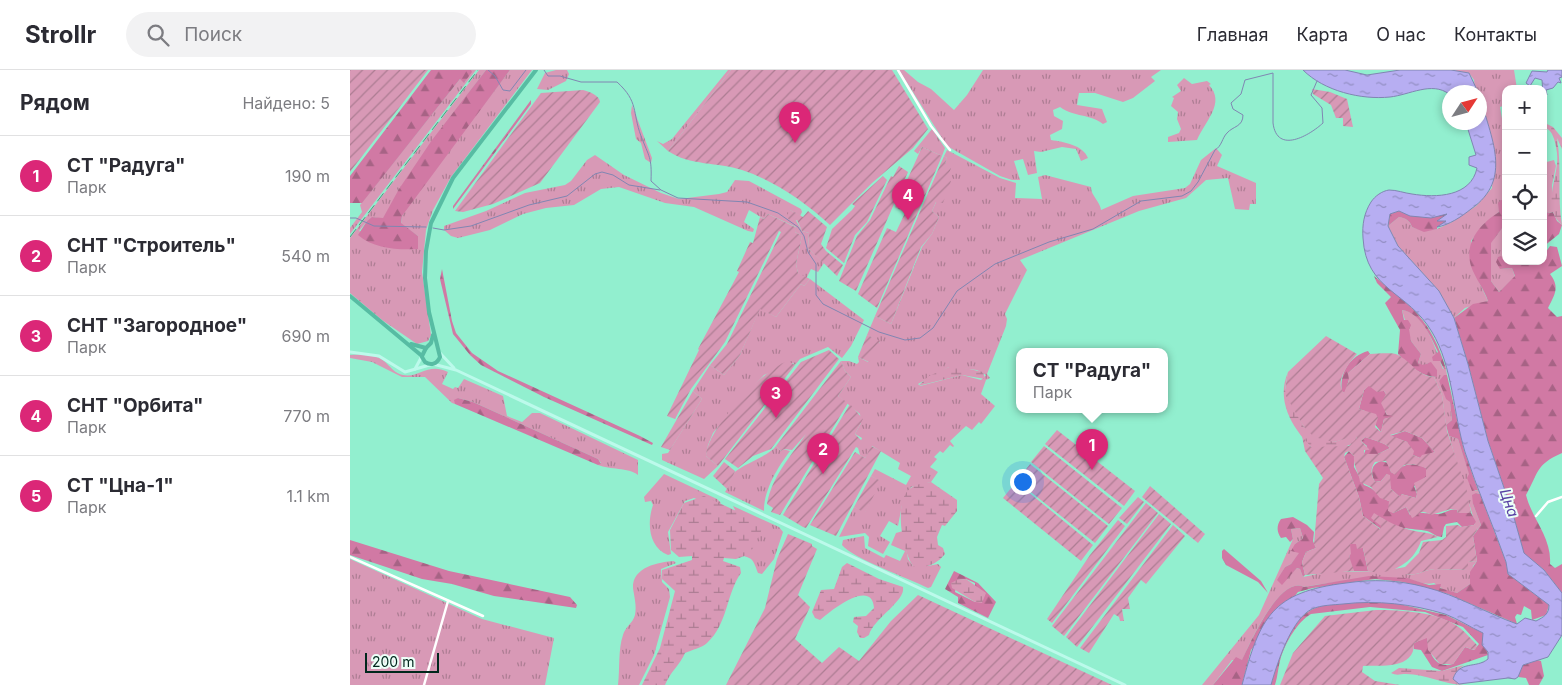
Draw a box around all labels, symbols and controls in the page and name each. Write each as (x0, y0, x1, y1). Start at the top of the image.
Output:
search box (126, 12, 476, 57)
text: Strollr (25, 20, 96, 49)
icon: search (144, 21, 172, 49)
text: Поиск (184, 23, 242, 46)
text: Главная (1197, 24, 1268, 45)
text: Карта (1296, 24, 1348, 45)
text: О нас (1376, 24, 1426, 45)
text: Контакты (1454, 24, 1537, 45)
north arrow (1442, 85, 1487, 130)
map controls (1502, 85, 1547, 265)
button: + (1502, 85, 1547, 130)
text: Рядом (20, 90, 90, 115)
text: Найдено: 5 (242, 93, 330, 113)
pin: 5 (779, 102, 811, 143)
button: − (1502, 130, 1547, 175)
text: СТ "Радуга" (67, 154, 185, 177)
text: 1 (33, 166, 39, 186)
text: 190 m (285, 166, 330, 186)
button: locate (1502, 175, 1547, 220)
text: Парк (67, 177, 106, 197)
pin: 4 (892, 179, 924, 220)
button: layers (1502, 220, 1547, 265)
text: CНТ "Строитель" (67, 234, 236, 257)
text: 2 (31, 246, 41, 266)
text: 540 m (281, 246, 330, 266)
text: Парк (67, 257, 106, 277)
text: СНТ "Загородное" (67, 314, 247, 337)
text: 3 (31, 326, 41, 346)
text: 690 m (282, 326, 330, 346)
text: Парк (67, 337, 106, 357)
popup (1016, 348, 1168, 413)
text: СТ "Радуга" (1033, 359, 1151, 382)
pin: 3 (760, 377, 792, 418)
text: Парк (1033, 382, 1072, 402)
text: CНТ "Орбита" (67, 394, 204, 417)
text: 4 (31, 406, 41, 426)
text: 770 m (283, 406, 330, 426)
text: Парк (67, 417, 106, 437)
pin: 1 (1076, 429, 1108, 470)
pin: 2 (807, 433, 839, 474)
your location (1010, 469, 1036, 495)
text: СТ "Цна-1" (67, 474, 174, 497)
text: 5 (31, 486, 41, 506)
text: 1.1 km (286, 486, 330, 506)
water label: Цна (1496, 486, 1523, 520)
text: Парк (67, 497, 106, 517)
scale bar (365, 650, 439, 673)
text: 200 m (372, 653, 414, 670)

